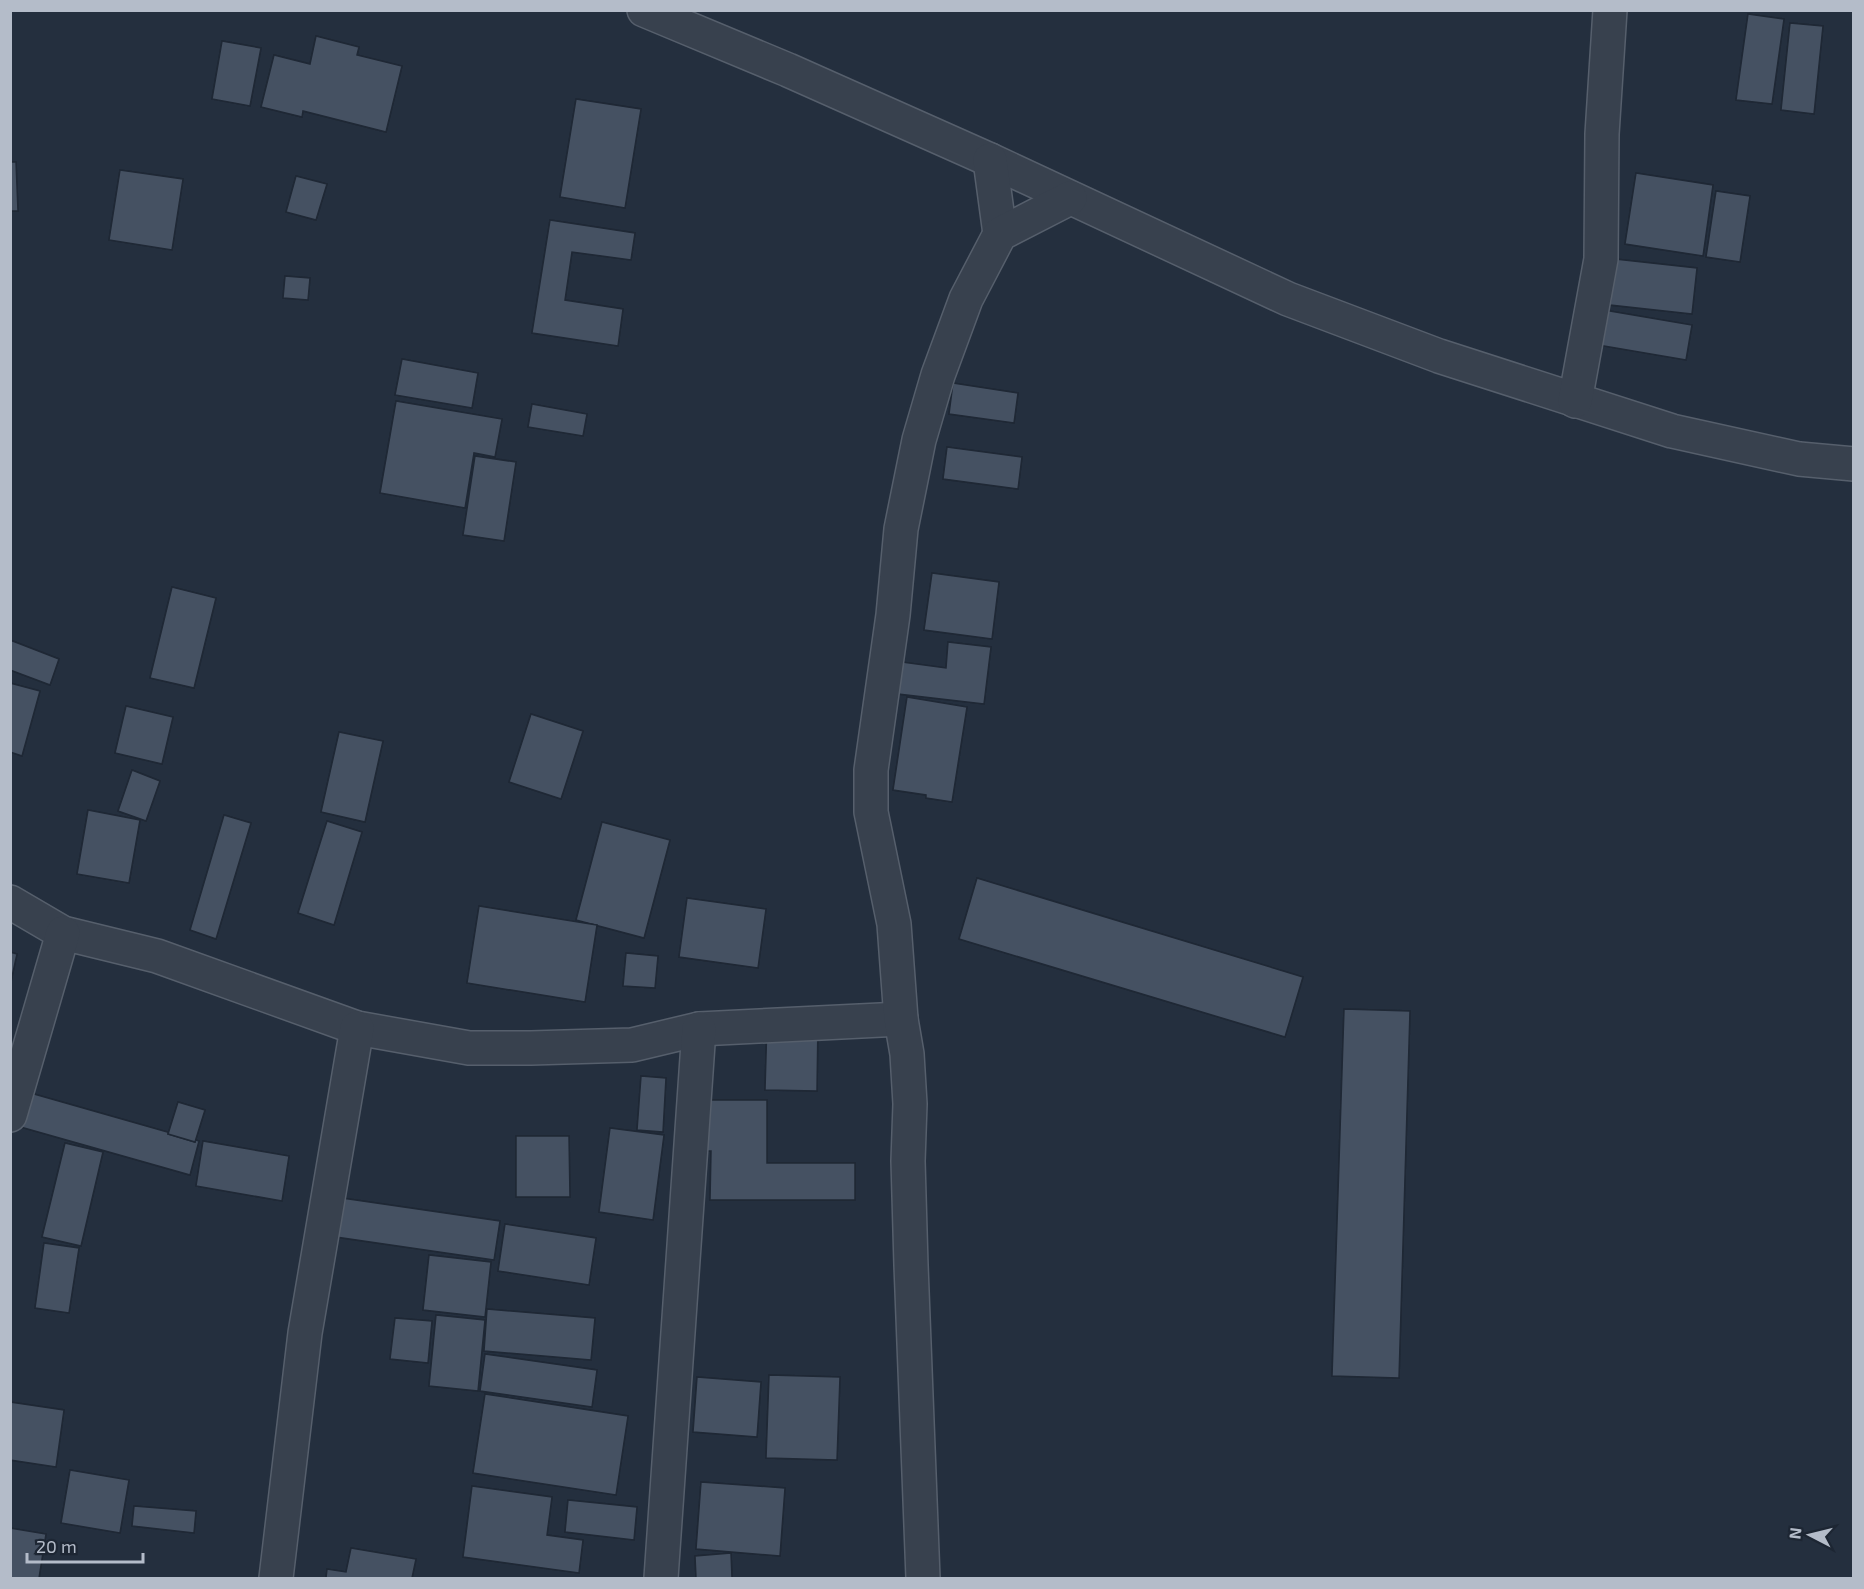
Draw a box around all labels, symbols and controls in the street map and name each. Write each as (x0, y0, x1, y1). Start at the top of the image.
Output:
north arrow (1780, 1505, 1840, 1565)
scale bar (27, 1526, 142, 1564)
text: N (1784, 1526, 1805, 1540)
text: 20 m (36, 1535, 77, 1557)

